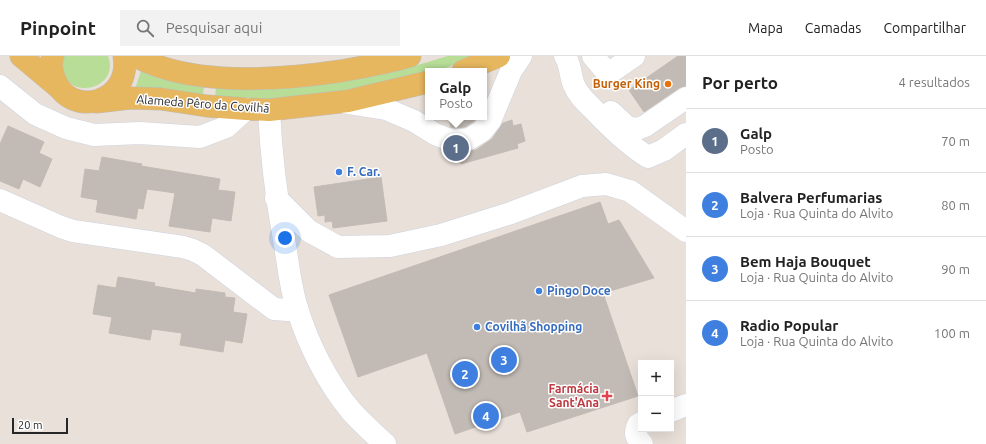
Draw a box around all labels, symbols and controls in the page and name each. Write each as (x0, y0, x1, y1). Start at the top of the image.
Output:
search box (120, 10, 400, 46)
text: Pinpoint (20, 17, 96, 39)
icon: search (134, 17, 156, 39)
text: Pesquisar aqui (166, 19, 262, 36)
text: Mapa (748, 20, 783, 36)
text: Camadas (805, 20, 861, 36)
text: Compartilhar (883, 20, 966, 36)
popup (425, 68, 487, 120)
text: Por perto (702, 73, 778, 92)
text: 4 resultados (899, 75, 970, 89)
place label: Burger King (593, 77, 660, 90)
text: Galp (439, 79, 471, 96)
marker: Burger King (663, 79, 673, 89)
street label: Alameda Pêro da Covilhã (136, 92, 270, 115)
text: Posto (439, 96, 473, 110)
text: Galp (740, 125, 772, 142)
pin: 1 (443, 133, 469, 163)
text: 1 (711, 134, 719, 148)
text: 70 m (941, 134, 970, 148)
text: Posto (740, 142, 774, 156)
place label: F. Car. (347, 165, 380, 178)
marker: F. Car. (334, 167, 344, 177)
text: Balvera Perfumarias (740, 189, 882, 206)
text: 2 (711, 198, 719, 212)
text: 80 m (941, 198, 970, 212)
text: Loja · Rua Quinta do Alvito (740, 206, 893, 220)
your location (275, 228, 295, 248)
text: Bem Haja Bouquet (740, 253, 871, 270)
text: 3 (711, 262, 719, 276)
text: 90 m (941, 262, 970, 276)
text: Loja · Rua Quinta do Alvito (740, 270, 893, 284)
place label: Pingo Doce (547, 284, 611, 297)
marker: Pingo Doce (534, 286, 544, 296)
text: Radio Popular (740, 317, 839, 334)
place label: Covilhã Shopping (485, 320, 582, 333)
marker: Covilhã Shopping (472, 322, 482, 332)
text: 4 (711, 326, 719, 340)
text: 100 m (934, 326, 970, 340)
text: Loja · Rua Quinta do Alvito (740, 334, 893, 348)
pin: 3 (491, 345, 517, 375)
pin: 2 (452, 359, 478, 389)
map controls (638, 360, 674, 432)
button: + (638, 360, 674, 396)
place label: Farmácia Sant'Ana (549, 382, 599, 409)
marker: Farmácia Sant'Ana (602, 391, 612, 401)
button: − (638, 396, 674, 432)
pin: 4 (473, 401, 499, 431)
scale bar (12, 416, 68, 435)
text: 20 m (18, 419, 42, 431)

